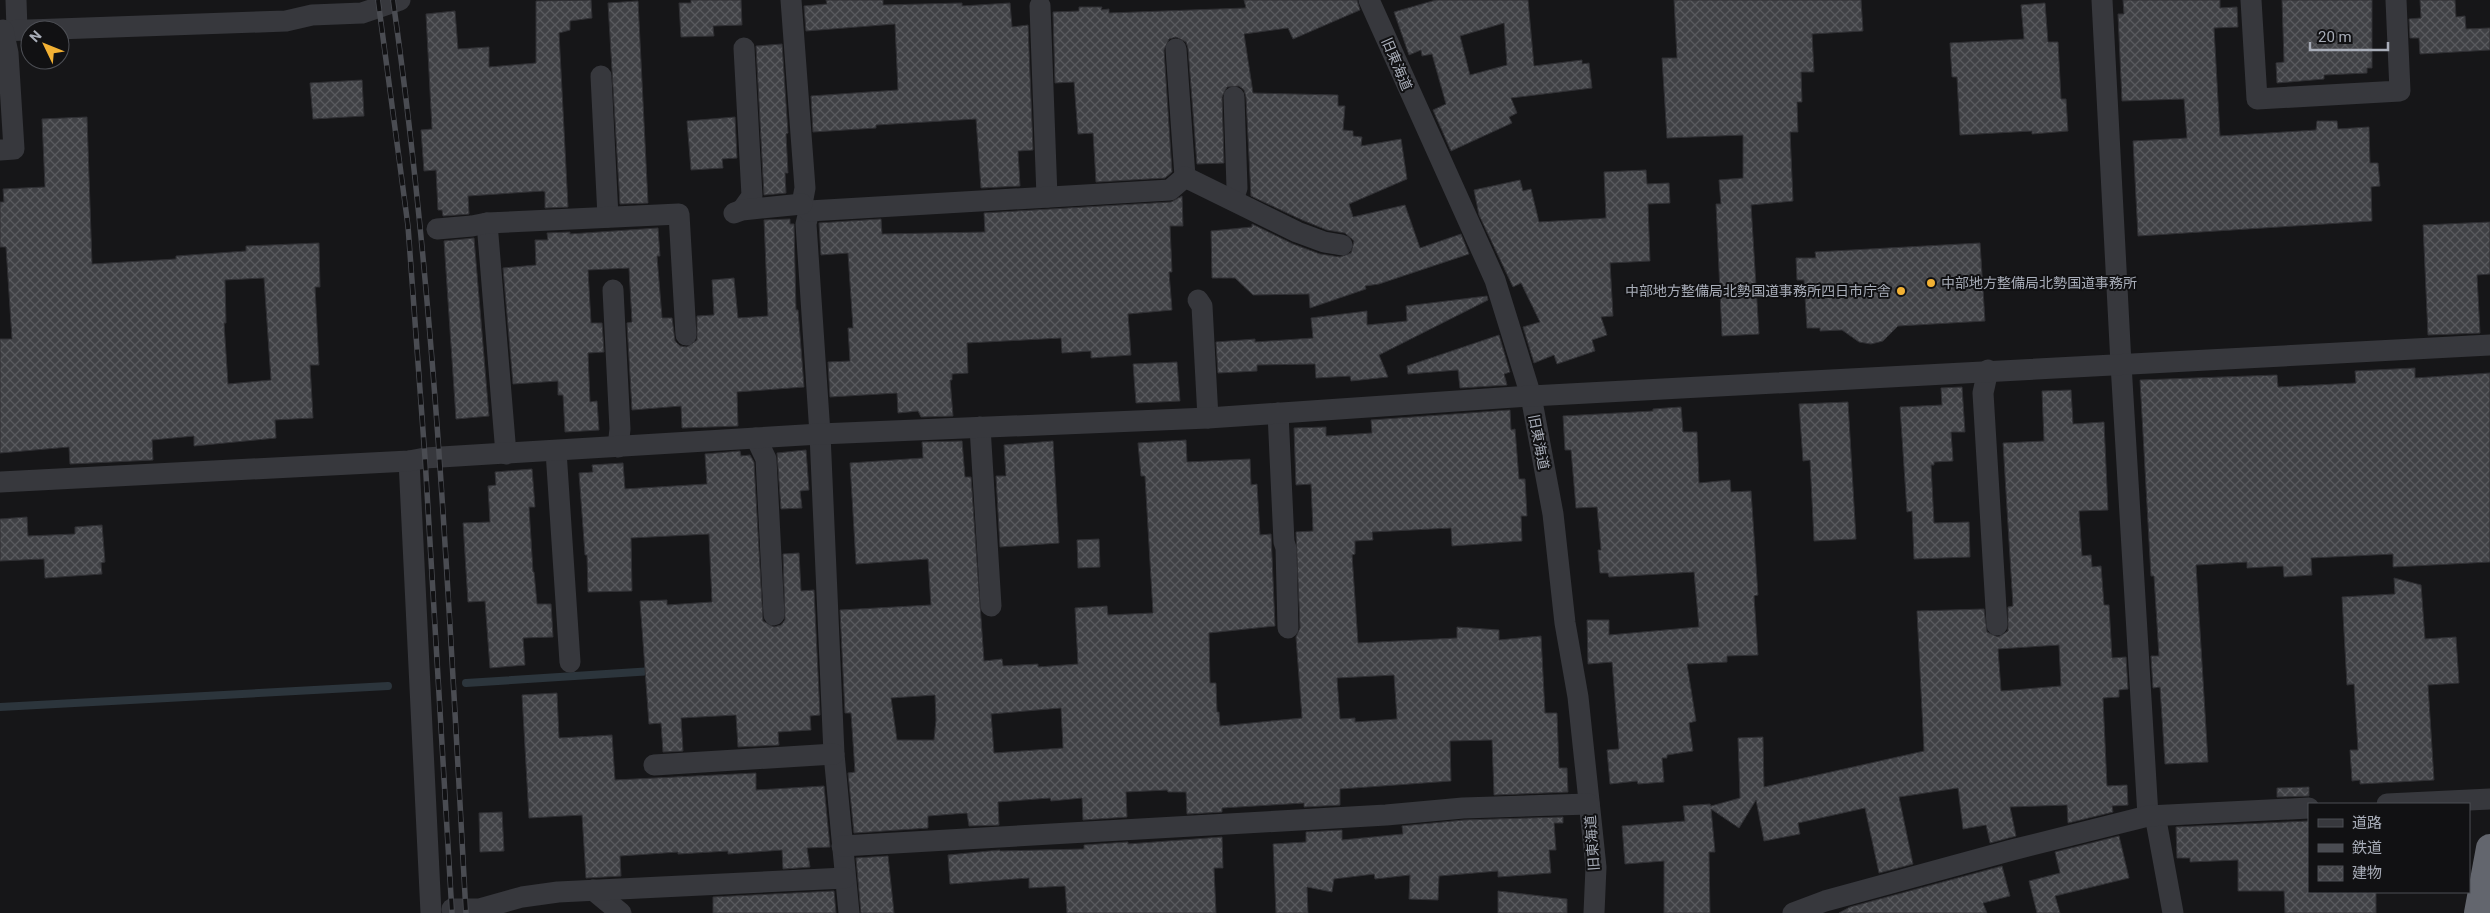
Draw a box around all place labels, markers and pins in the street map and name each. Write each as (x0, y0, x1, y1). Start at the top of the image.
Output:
place label: 中部地方整備局北勢国道事務所 (1941, 275, 2137, 291)
marker: 中部地方整備局北勢国道事務所 (1925, 277, 1937, 289)
place label: 中部地方整備局北勢国道事務所四日市庁舎 (1625, 283, 1891, 299)
marker: 中部地方整備局北勢国道事務所四日市庁舎 (1895, 285, 1907, 297)

